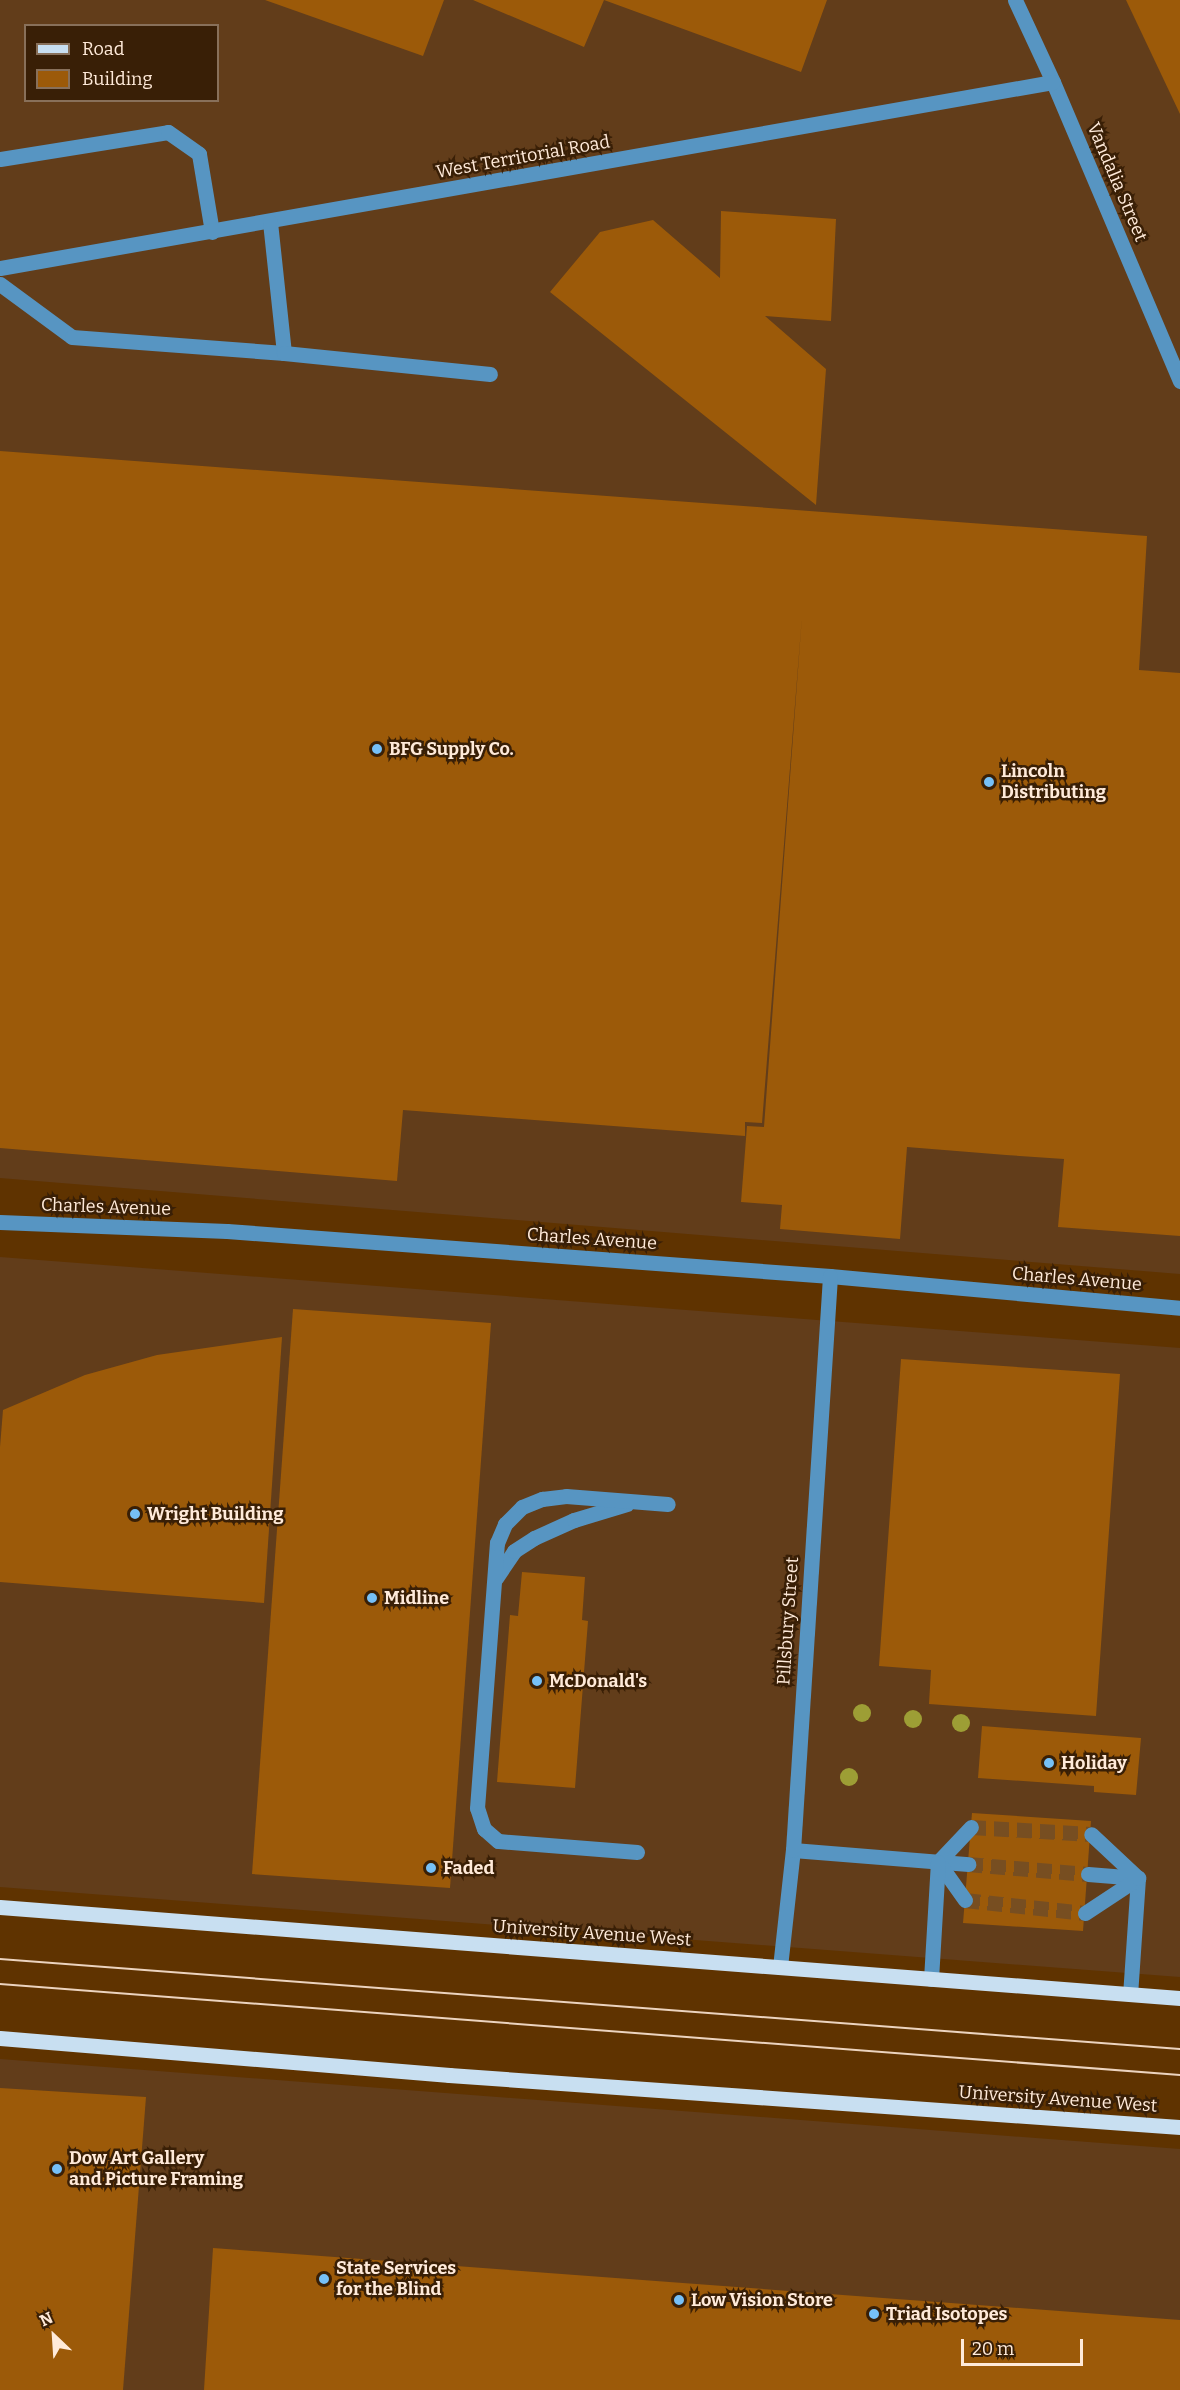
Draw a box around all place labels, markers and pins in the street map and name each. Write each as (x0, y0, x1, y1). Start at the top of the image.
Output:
place label: BFG Supply Co. (389, 738, 514, 760)
marker: BFG Supply Co. (370, 742, 384, 756)
place label: Lincoln Distributing (1001, 761, 1106, 804)
marker: Lincoln Distributing (982, 775, 996, 789)
place label: Wright Building (147, 1503, 283, 1525)
marker: Wright Building (128, 1507, 142, 1521)
place label: Midline (384, 1587, 449, 1609)
marker: Midline (365, 1591, 379, 1605)
place label: McDonald's (549, 1670, 647, 1692)
marker: McDonald's (530, 1674, 544, 1688)
place label: Holiday (1061, 1752, 1127, 1774)
marker: Holiday (1042, 1756, 1056, 1770)
place label: Faded (443, 1857, 494, 1879)
marker: Faded (424, 1861, 438, 1875)
place label: Dow Art Gallery and Picture Framing (69, 2148, 243, 2190)
marker: Dow Art Gallery and Picture Framing (50, 2162, 64, 2176)
place label: State Services for the Blind (336, 2258, 456, 2300)
marker: State Services for the Blind (317, 2272, 331, 2286)
place label: Low Vision Store (691, 2289, 833, 2311)
marker: Low Vision Store (672, 2293, 686, 2307)
place label: Triad Isotopes (886, 2303, 1007, 2325)
marker: Triad Isotopes (867, 2307, 881, 2321)

